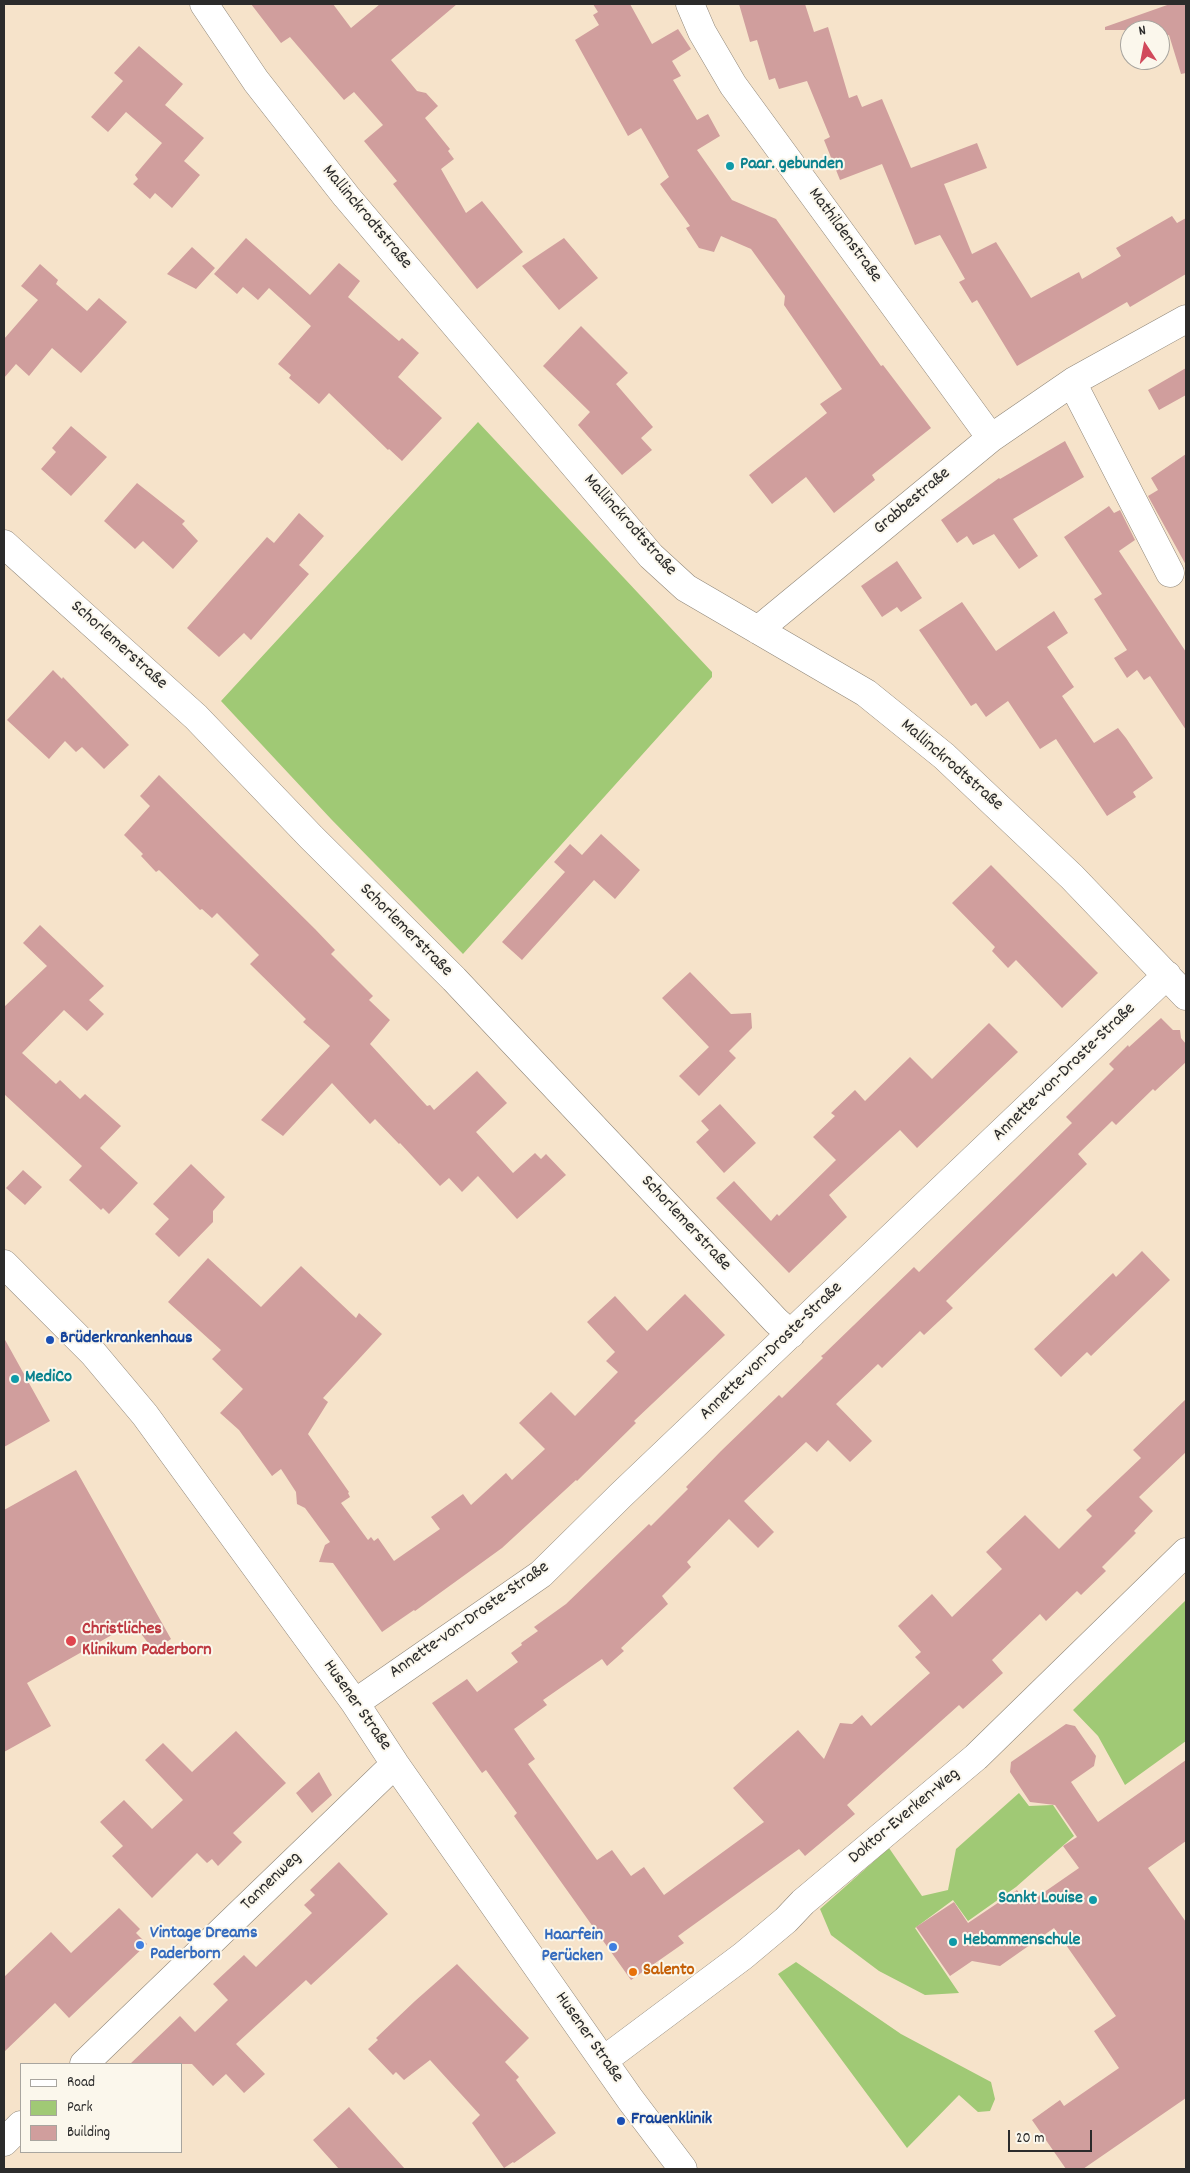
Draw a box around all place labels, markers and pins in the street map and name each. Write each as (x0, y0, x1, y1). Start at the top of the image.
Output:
place label: Paar. gebunden (740, 155, 843, 177)
marker: Paar. gebunden (724, 160, 736, 172)
place label: Brüderkrankenhaus (60, 1329, 192, 1351)
marker: Brüderkrankenhaus (44, 1334, 56, 1346)
place label: MediCo (25, 1368, 72, 1390)
marker: MediCo (9, 1373, 21, 1385)
place label: Christliches Klinikum Paderborn (82, 1620, 212, 1662)
marker: Christliches Klinikum Paderborn (64, 1634, 78, 1648)
place label: Sankt Louise (998, 1889, 1083, 1911)
marker: Sankt Louise (1087, 1894, 1099, 1906)
place label: Vintage Dreams Paderborn (150, 1924, 258, 1966)
place label: Haarfein Perücken (542, 1926, 603, 1968)
place label: Hebammenschule (963, 1931, 1080, 1953)
marker: Hebammenschule (947, 1936, 959, 1948)
marker: Vintage Dreams Paderborn (134, 1939, 146, 1951)
marker: Haarfein Perücken (607, 1941, 619, 1953)
place label: Salento (643, 1961, 695, 1983)
marker: Salento (627, 1966, 639, 1978)
place label: Frauenklinik (631, 2110, 712, 2132)
marker: Frauenklinik (615, 2115, 627, 2127)

